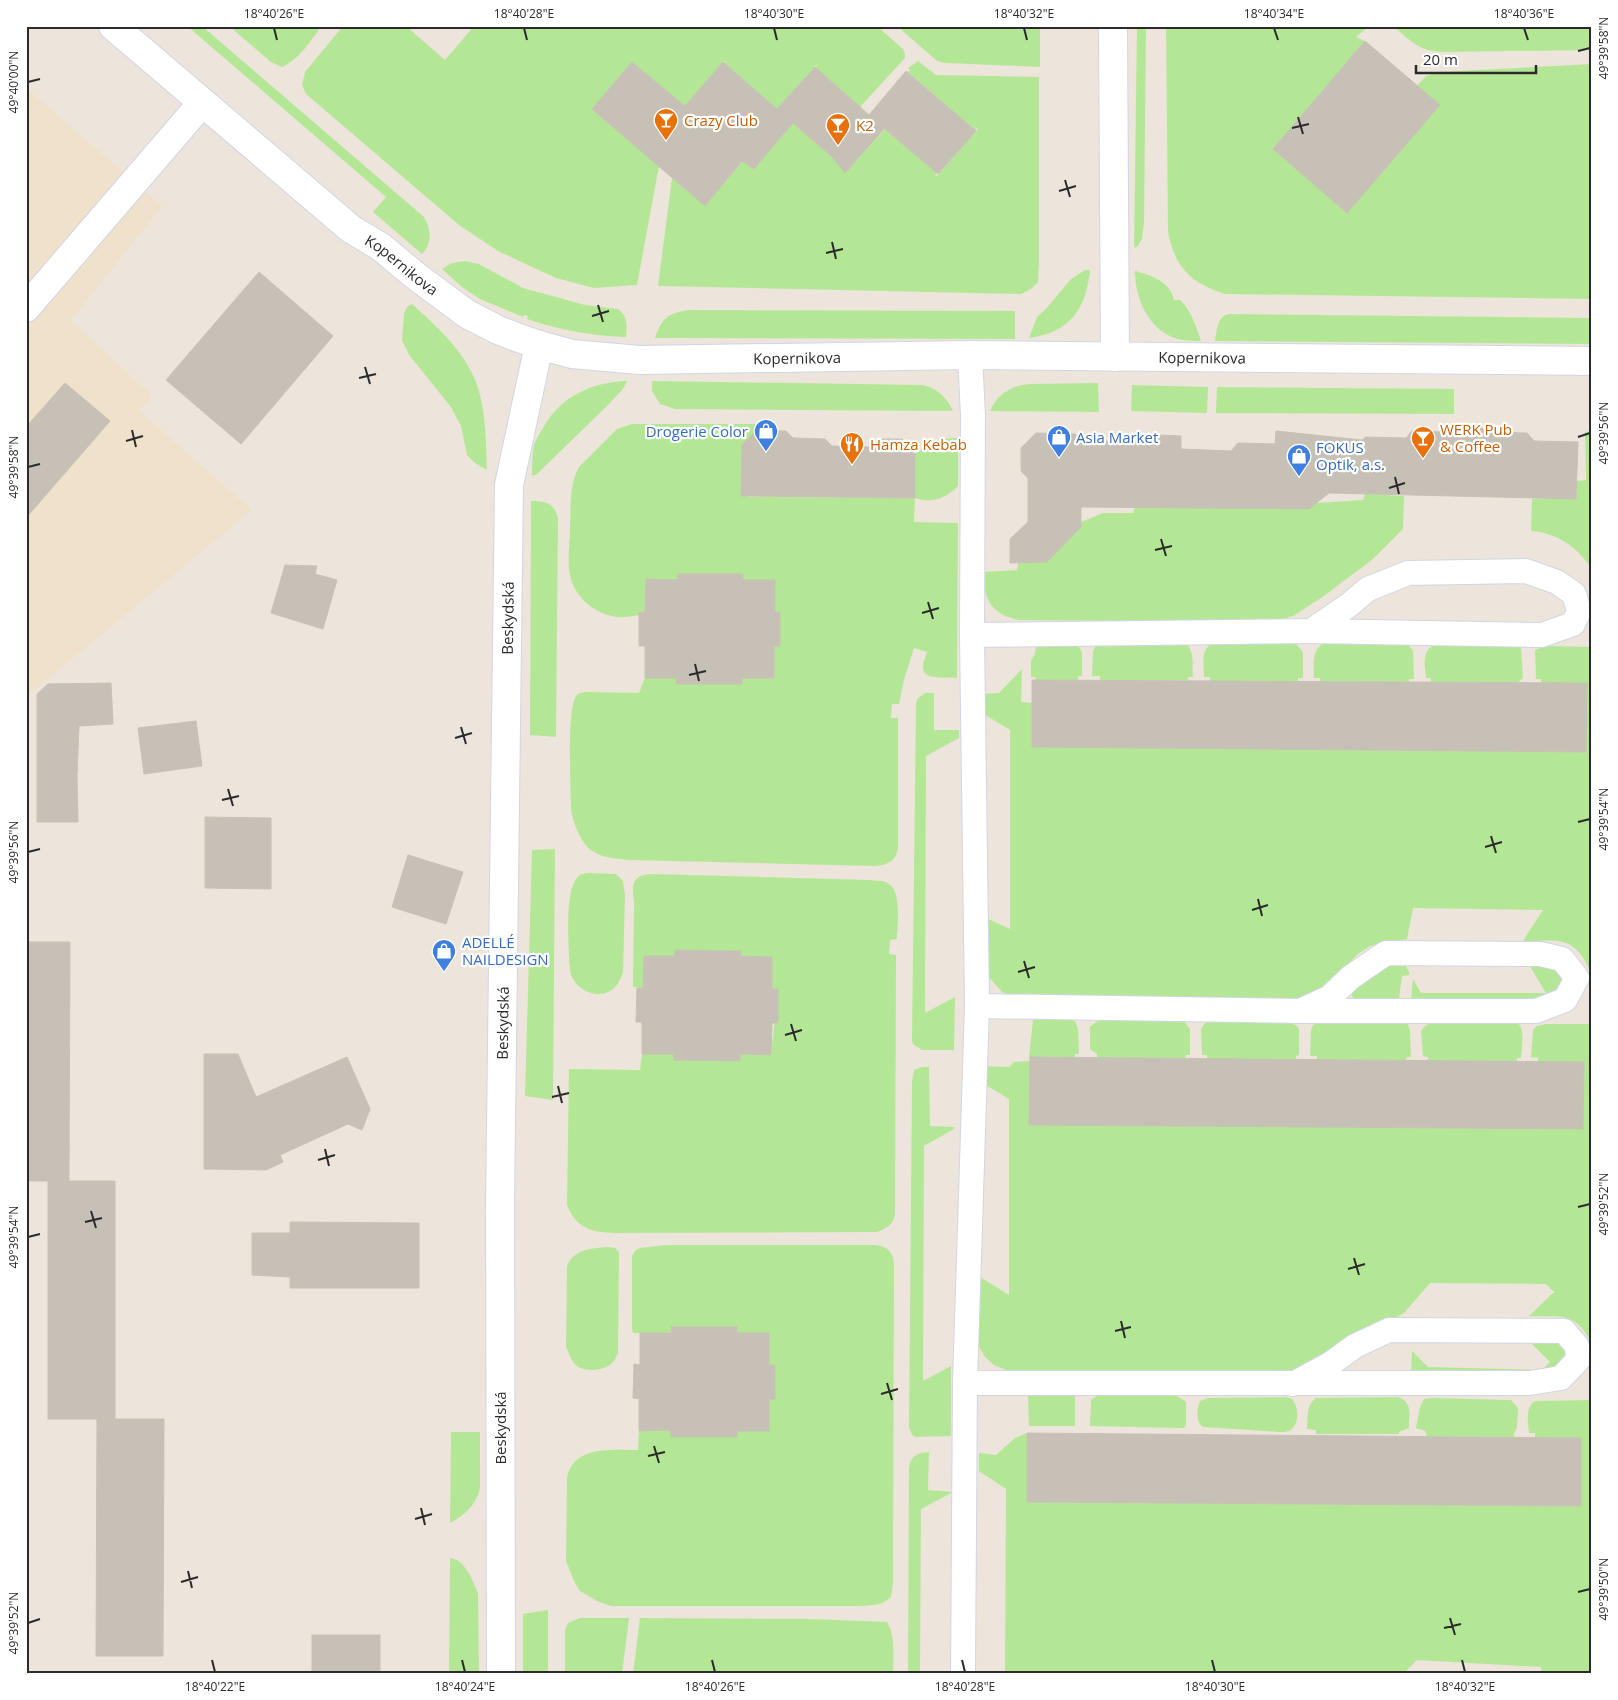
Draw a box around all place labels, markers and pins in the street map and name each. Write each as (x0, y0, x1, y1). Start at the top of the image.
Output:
bar icon: Crazy Club (653, 107, 679, 141)
place label: Crazy Club (684, 110, 758, 130)
bar icon: K2 (825, 112, 851, 146)
place label: K2 (856, 115, 874, 135)
shop icon: Drogerie Color (753, 418, 779, 452)
place label: WERK Pub & Coffee (1440, 419, 1512, 456)
place label: Drogerie Color (646, 421, 748, 441)
shop icon: Asia Market (1046, 424, 1072, 458)
bar icon: WERK Pub & Coffee (1410, 425, 1436, 459)
place label: Asia Market (1076, 427, 1158, 447)
restaurant icon: Hamza Kebab (839, 431, 865, 465)
place label: Hamza Kebab (870, 434, 967, 454)
place label: FOKUS Optik, a.s. (1316, 437, 1385, 474)
shop icon: FOKUS Optik, a.s. (1286, 443, 1312, 477)
place label: ADELLÉ NAILDESIGN (462, 932, 549, 969)
shop icon: ADELLÉ NAILDESIGN (431, 938, 457, 972)

